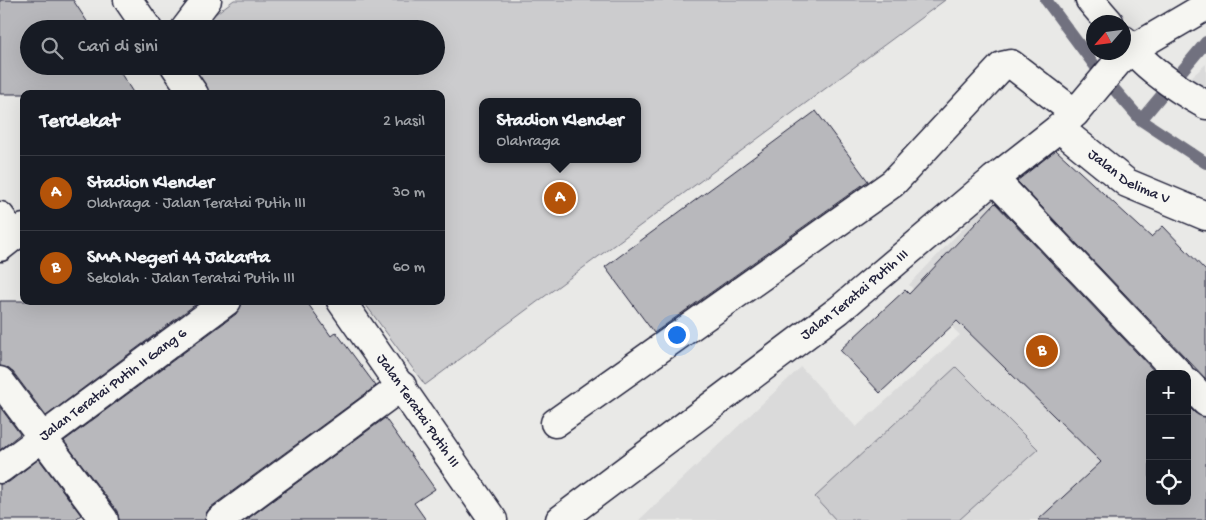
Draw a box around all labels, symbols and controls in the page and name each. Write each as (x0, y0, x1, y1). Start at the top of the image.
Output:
north arrow (1086, 15, 1131, 60)
search box (20, 20, 445, 75)
icon: search (38, 34, 66, 62)
text: Cari di sini (78, 36, 158, 59)
popup (479, 98, 641, 163)
text: Terdekat (40, 110, 119, 135)
text: Stadion Klender (497, 110, 623, 133)
text: 2 hasil (383, 113, 425, 132)
text: Olahraga (497, 133, 560, 152)
street label: Jalan Delima V (1084, 146, 1172, 209)
text: Stadion Klender (87, 172, 214, 195)
pin: A (544, 179, 576, 217)
text: A (51, 184, 61, 203)
text: 30 m (392, 184, 425, 203)
text: Olahraga · Jalan Teratai Putih III (87, 195, 306, 214)
street label: Jalan Teratai Putih III (797, 246, 913, 344)
text: SMA Negeri 44 Jakarta (87, 247, 270, 270)
text: B (52, 259, 60, 278)
text: 60 m (393, 259, 425, 278)
text: Sekolah · Jalan Teratai Putih III (87, 270, 295, 289)
your location (664, 322, 690, 348)
street label: Jalan Teratai Putih II Gang 6 (36, 324, 191, 446)
pin: B (1026, 332, 1058, 370)
street label: Jalan Teratai Putih III (372, 351, 463, 471)
map controls (1146, 370, 1191, 505)
button: + (1146, 370, 1191, 415)
button: − (1146, 415, 1191, 460)
button: locate (1146, 460, 1191, 505)

